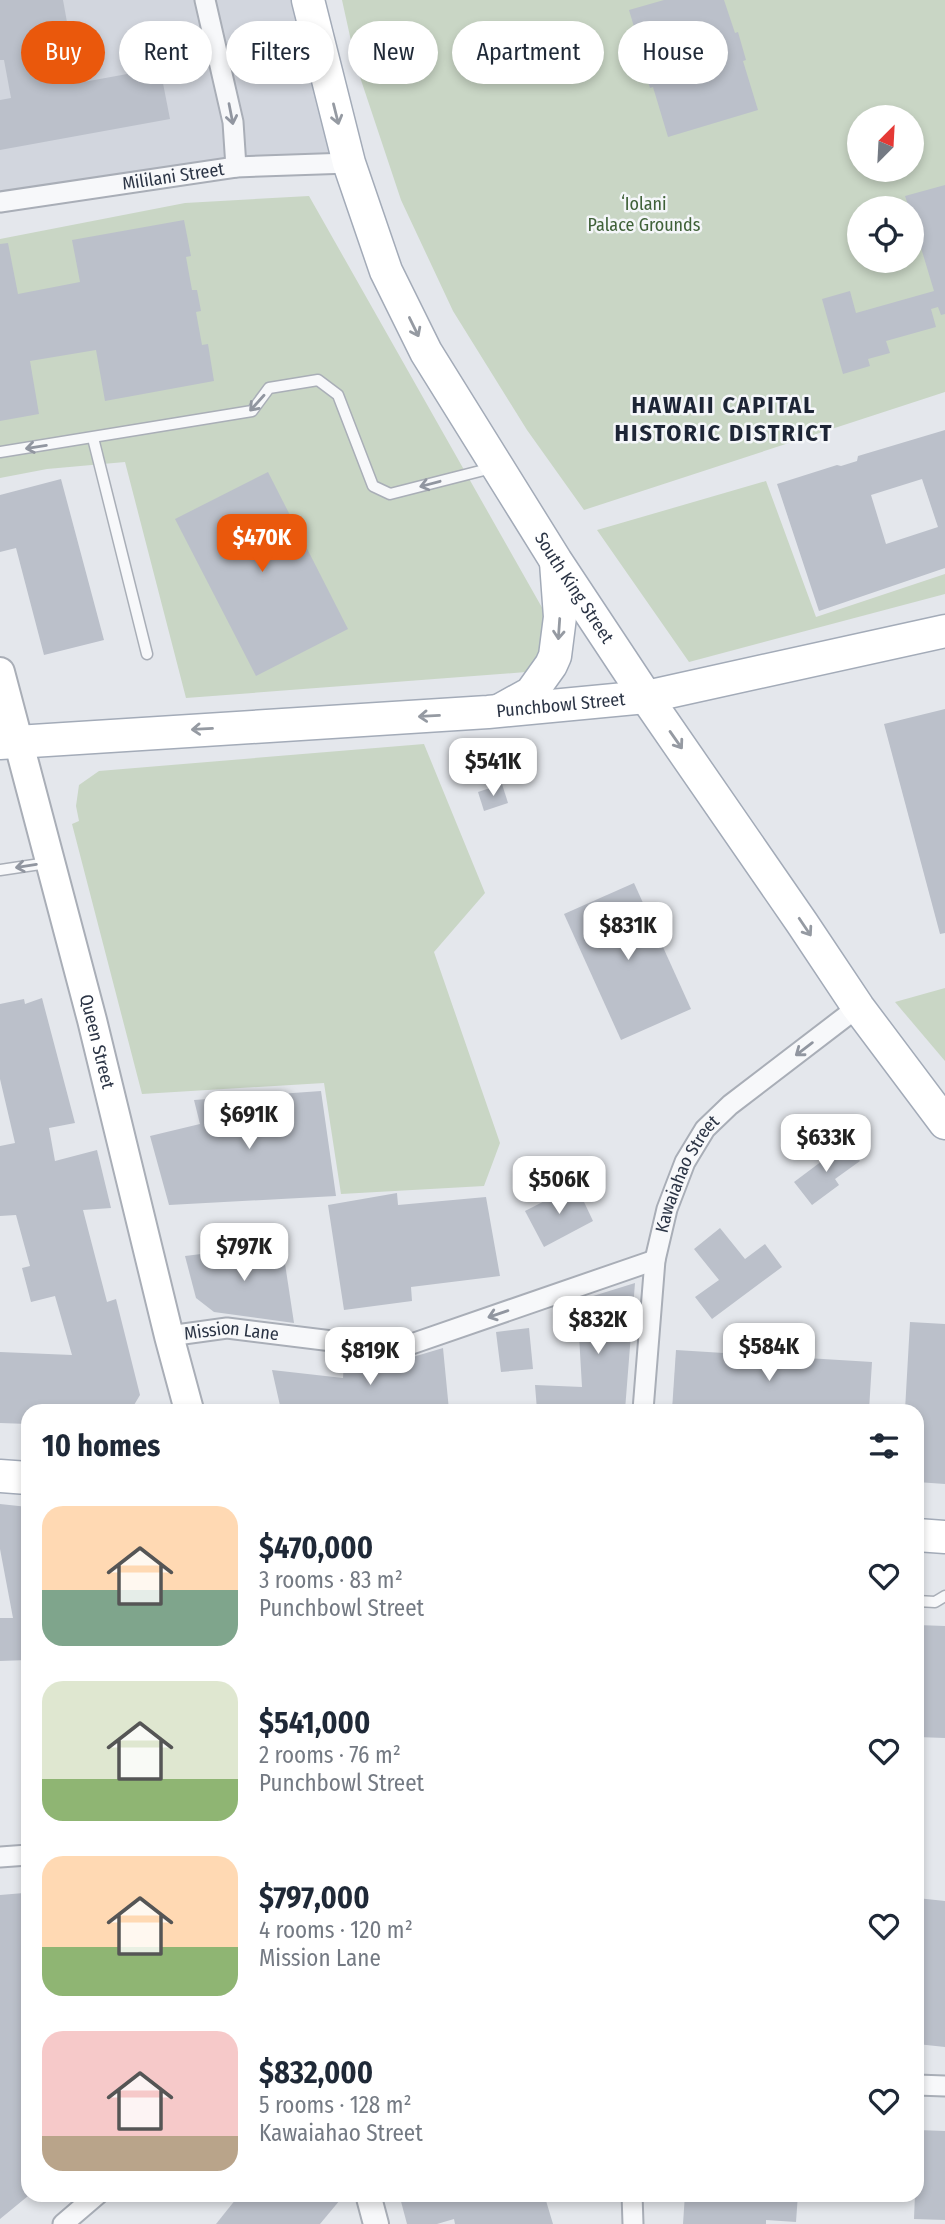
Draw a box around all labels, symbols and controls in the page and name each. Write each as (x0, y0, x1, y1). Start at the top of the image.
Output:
chip: Buy (21, 21, 105, 84)
chip: Rent (119, 21, 212, 84)
chip: Filters (226, 21, 334, 84)
chip: New (348, 21, 438, 84)
chip: Apartment (452, 21, 604, 84)
chip: House (618, 21, 728, 84)
one-way arrow (225, 102, 238, 125)
one-way arrow (330, 102, 343, 125)
north arrow (847, 105, 924, 182)
map controls (847, 105, 924, 273)
street label: Mililani Street (121, 158, 226, 195)
park label: ʻIolani Palace Grounds (588, 193, 701, 236)
button: locate (847, 196, 924, 273)
one-way arrow (407, 316, 421, 337)
district label: HAWAII CAPITAL HISTORIC DISTRICT (615, 391, 833, 447)
one-way arrow (249, 393, 266, 411)
one-way arrow (25, 440, 48, 453)
one-way arrow (419, 478, 442, 491)
pin: $470K (213, 514, 311, 574)
text: $470K (233, 523, 291, 551)
street label: South King Street (530, 528, 618, 647)
one-way arrow (552, 617, 565, 640)
street label: Punchbowl Street (495, 688, 626, 722)
one-way arrow (419, 710, 441, 723)
one-way arrow (191, 723, 214, 736)
one-way arrow (669, 729, 683, 749)
pin: $541K (444, 738, 542, 798)
text: $541K (465, 747, 521, 775)
one-way arrow (15, 860, 37, 873)
pin: $831K (579, 902, 677, 962)
text: $831K (599, 911, 657, 939)
one-way arrow (798, 917, 812, 936)
street label: Queen Street (75, 992, 119, 1091)
one-way arrow (795, 1041, 813, 1056)
pin: $691K (200, 1092, 298, 1151)
text: $691K (220, 1100, 278, 1128)
street label: Kawaiahao Street (651, 1110, 724, 1235)
pin: $633K (777, 1114, 875, 1174)
text: $633K (797, 1123, 855, 1151)
pin: $506K (510, 1156, 608, 1216)
text: $506K (529, 1165, 589, 1193)
pin: $797K (195, 1224, 293, 1283)
text: $797K (216, 1232, 272, 1260)
pin: $832K (549, 1296, 647, 1356)
text: $832K (569, 1305, 627, 1333)
one-way arrow (487, 1308, 509, 1321)
street label: Mission Lane (183, 1317, 280, 1345)
pin: $584K (720, 1324, 818, 1383)
pin: $819K (321, 1328, 419, 1387)
text: $584K (739, 1332, 799, 1360)
text: $819K (341, 1336, 399, 1364)
icon: filters (865, 1427, 903, 1465)
text: 10 homes (42, 1428, 160, 1464)
text: $470,000 (259, 1530, 373, 1566)
icon: home (98, 1534, 182, 1618)
icon: heart (865, 1557, 903, 1595)
text: 3 rooms · 83 m² (259, 1566, 403, 1594)
text: Punchbowl Street (259, 1594, 424, 1622)
text: $541,000 (259, 1705, 370, 1741)
icon: home (98, 1709, 182, 1793)
icon: heart (865, 1732, 903, 1770)
text: 2 rooms · 76 m² (259, 1741, 401, 1769)
text: Punchbowl Street (259, 1769, 424, 1797)
text: $797,000 (259, 1880, 370, 1916)
icon: home (98, 1884, 182, 1968)
icon: heart (865, 1907, 903, 1945)
text: 4 rooms · 120 m² (259, 1916, 413, 1944)
text: Mission Lane (259, 1944, 381, 1972)
text: $832,000 (259, 2055, 373, 2091)
icon: home (98, 2059, 182, 2143)
icon: heart (865, 2082, 903, 2120)
text: 5 rooms · 128 m² (259, 2091, 412, 2119)
text: Kawaiahao Street (259, 2119, 423, 2147)

